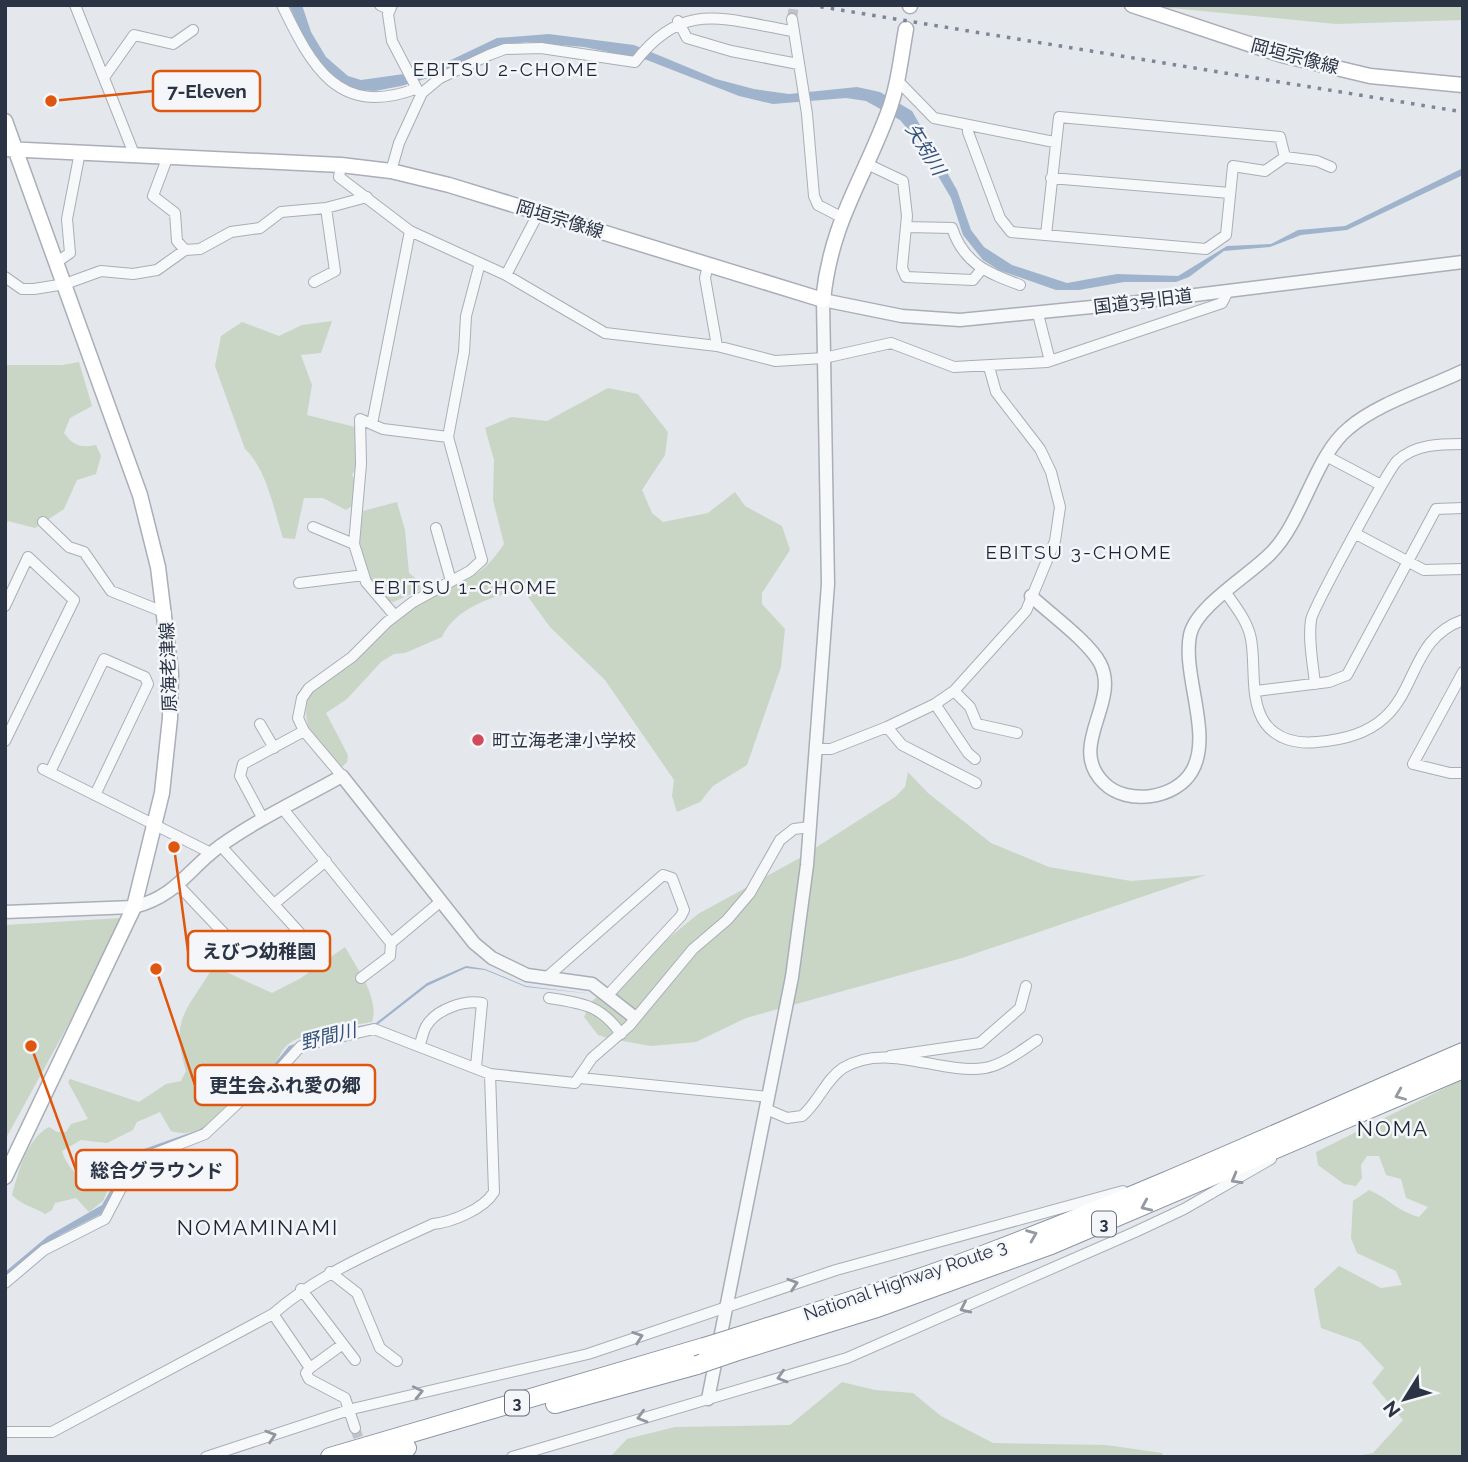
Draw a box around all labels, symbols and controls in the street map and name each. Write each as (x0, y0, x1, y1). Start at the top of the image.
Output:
street label: 岡垣宗像線 (1249, 34, 1341, 78)
district label: EBITSU 2-CHOME (413, 58, 599, 80)
callout: 7-Eleven (153, 71, 260, 111)
text: 7-Eleven (167, 80, 247, 102)
water label: 矢矧川 (902, 119, 951, 181)
street label: 岡垣宗像線 (514, 196, 606, 242)
street label: 国道3号旧道 (1092, 285, 1194, 317)
district label: EBITSU 3-CHOME (986, 541, 1172, 563)
district label: EBITSU 1-CHOME (374, 576, 558, 598)
street label: 原海老津線 (156, 622, 180, 712)
place label: 町立海老津小学校 (492, 730, 636, 751)
marker: 町立海老津小学校 (470, 732, 486, 748)
callout: えびつ幼稚園 (188, 931, 330, 971)
text: えびつ幼稚園 (202, 940, 316, 962)
water label: 野間川 (298, 1018, 360, 1054)
callout: 更生会ふれ愛の郷 (195, 1065, 375, 1105)
text: 更生会ふれ愛の郷 (209, 1074, 361, 1096)
one-way arrow (1394, 1087, 1407, 1101)
district label: NOMA (1357, 1116, 1429, 1141)
callout: 総合グラウンド (76, 1150, 237, 1190)
text: 総合グラウンド (90, 1159, 224, 1181)
one-way arrow (1231, 1171, 1244, 1184)
one-way arrow (1141, 1198, 1154, 1212)
road number: 3 (1092, 1212, 1116, 1236)
district label: NOMAMINAMI (177, 1215, 339, 1240)
one-way arrow (1026, 1230, 1038, 1244)
street label: National Highway Route 3 (801, 1235, 1009, 1325)
one-way arrow (786, 1278, 798, 1292)
one-way arrow (959, 1299, 972, 1313)
one-way arrow (632, 1331, 644, 1345)
north arrow (1370, 1364, 1440, 1434)
one-way arrow (776, 1369, 788, 1384)
one-way arrow (411, 1386, 423, 1400)
road number: 3 (505, 1390, 529, 1415)
text: N (1378, 1397, 1405, 1422)
one-way arrow (637, 1409, 649, 1424)
one-way arrow (265, 1429, 277, 1444)

